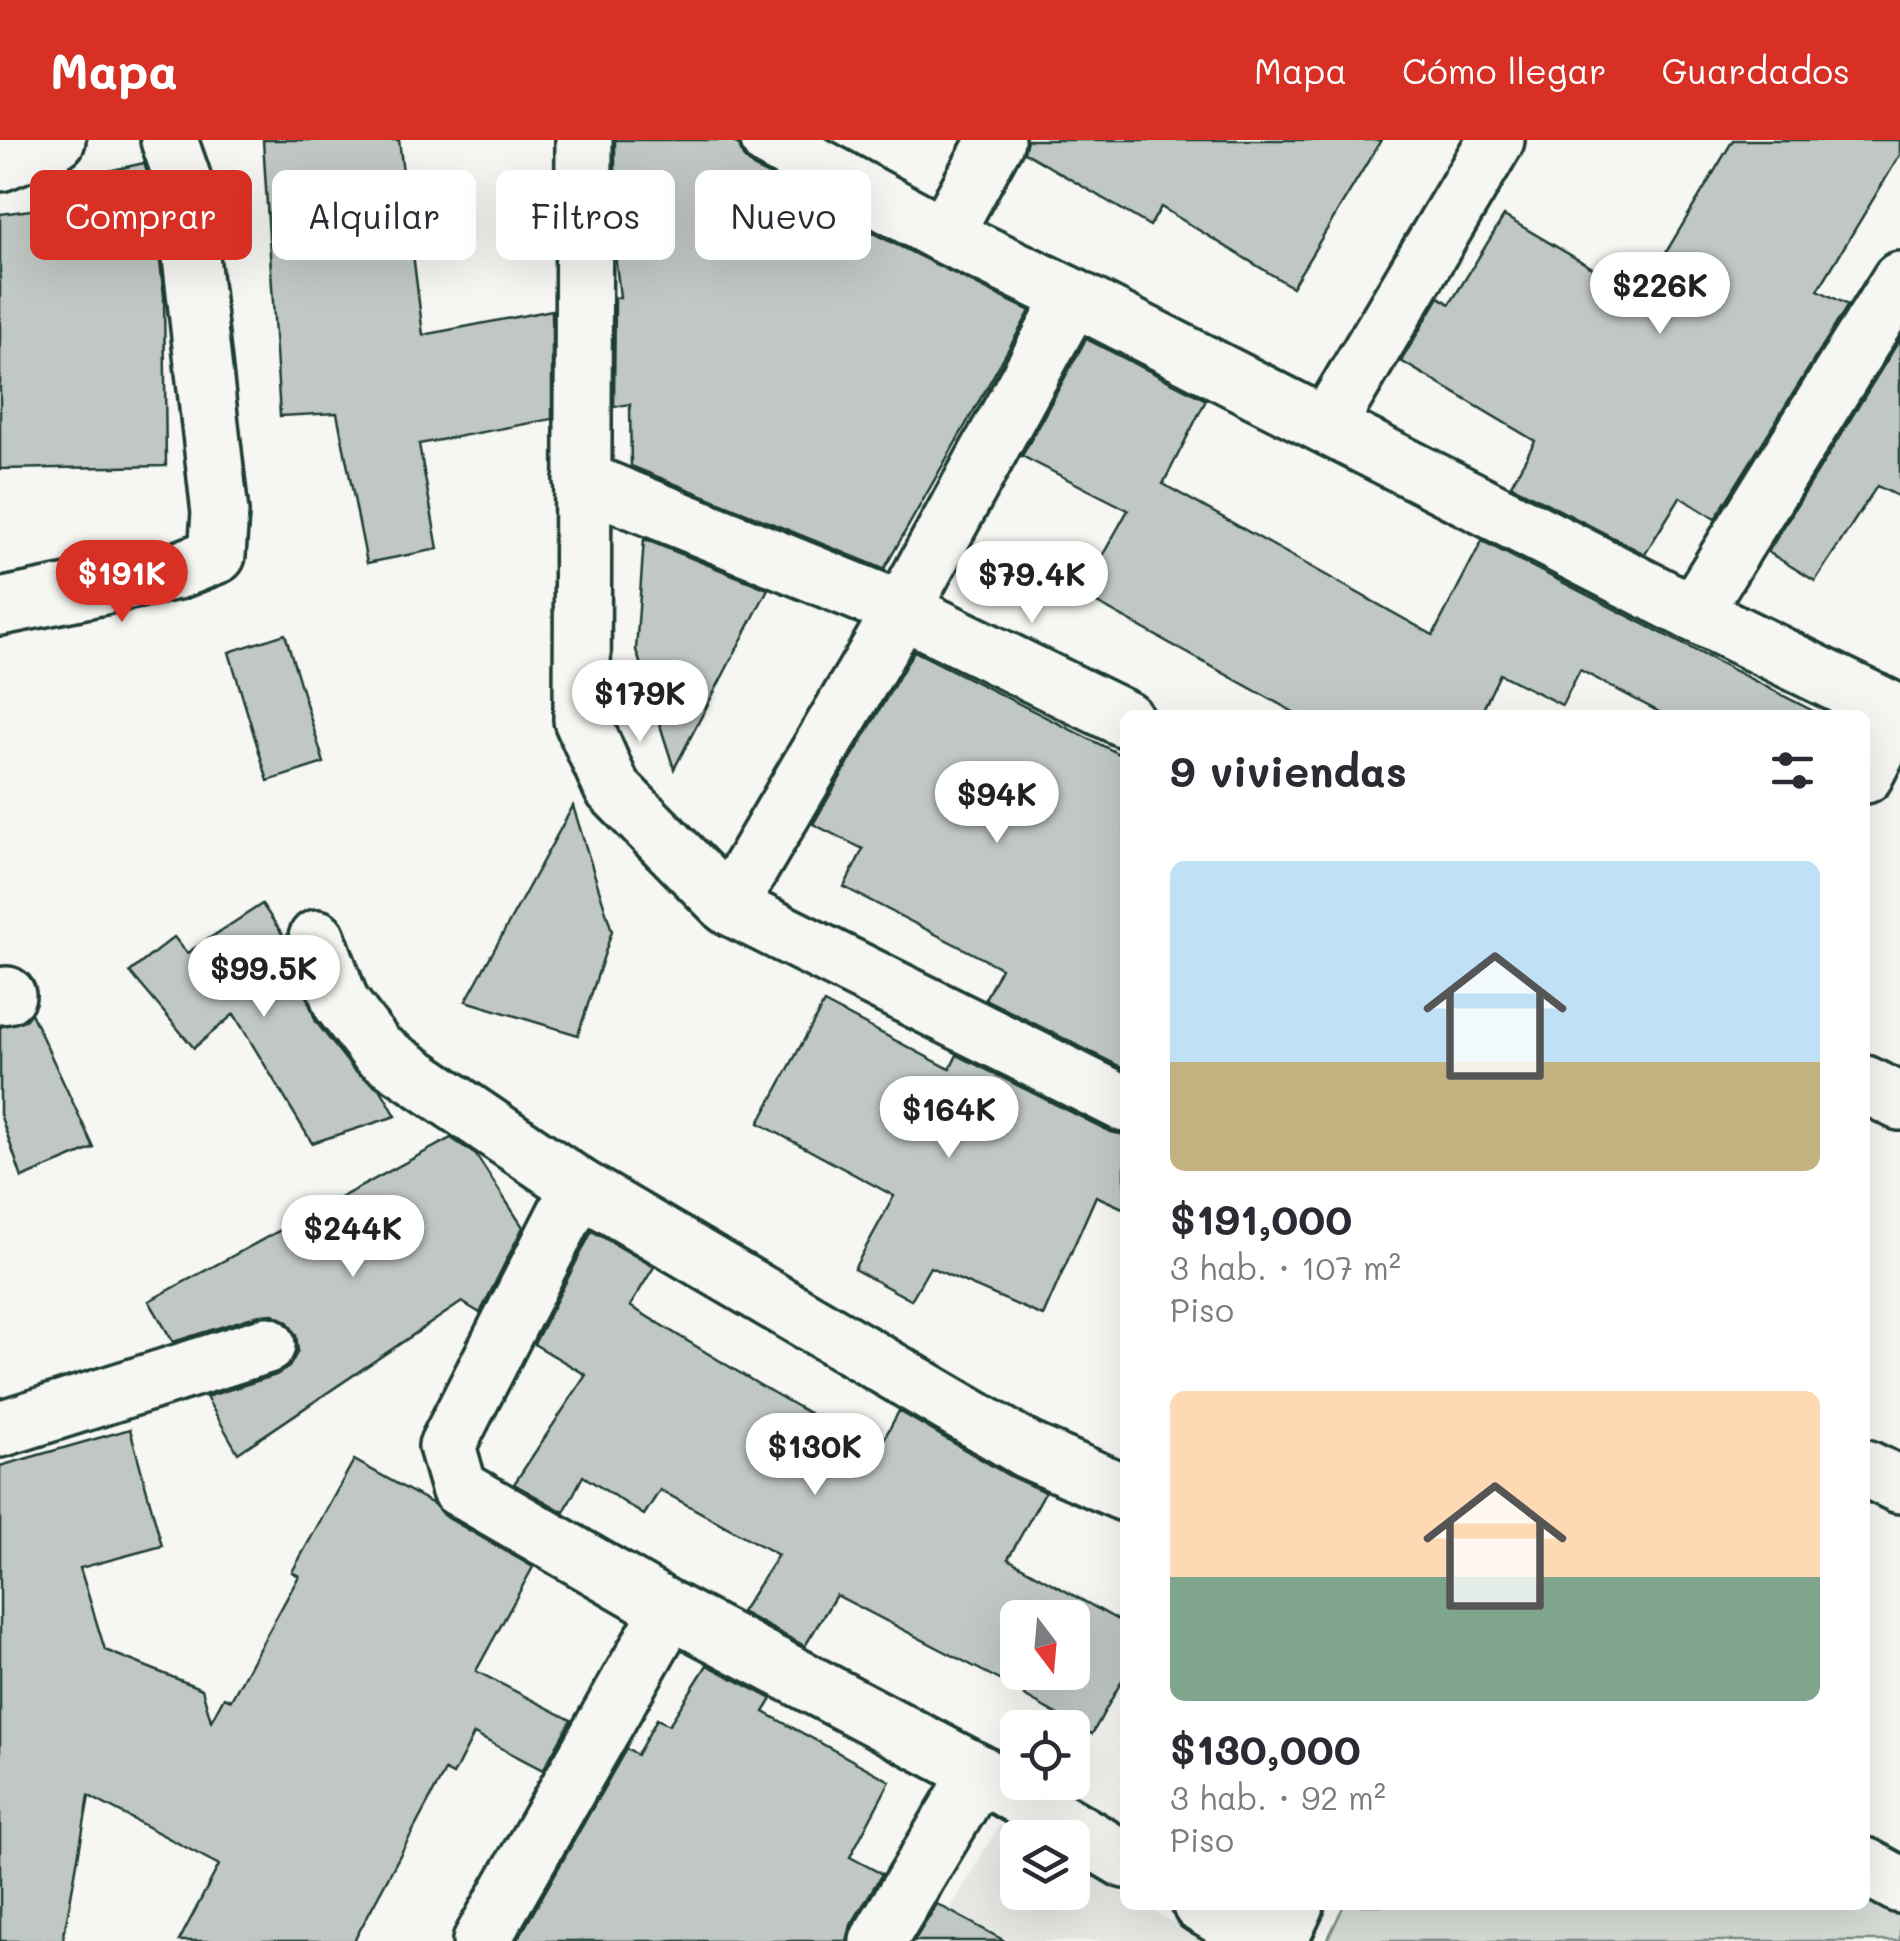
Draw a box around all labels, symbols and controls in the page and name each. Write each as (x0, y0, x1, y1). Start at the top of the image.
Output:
text: Mapa (50, 39, 178, 101)
text: Mapa (1254, 47, 1347, 93)
text: Cómo llegar (1402, 47, 1607, 93)
text: Guardados (1662, 47, 1850, 93)
chip: Comprar (30, 170, 252, 260)
chip: Alquilar (272, 170, 476, 260)
chip: Filtros (496, 170, 675, 260)
chip: Nuevo (695, 170, 871, 260)
pin: $226K (1590, 252, 1730, 337)
text: $226K (1612, 263, 1708, 305)
pin: $191K (52, 540, 192, 625)
pin: $79.4K (951, 541, 1113, 626)
text: $191K (78, 551, 166, 593)
text: $79.4K (978, 552, 1086, 594)
pin: $179K (570, 660, 710, 745)
text: $179K (594, 671, 686, 713)
text: 9 viviendas (1170, 743, 1407, 798)
icon: filters (1765, 743, 1820, 798)
pin: $94K (938, 761, 1056, 846)
text: $94K (957, 772, 1037, 814)
icon: home (1405, 926, 1585, 1106)
pin: $99.5K (183, 935, 345, 1020)
text: $99.5K (210, 946, 318, 988)
pin: $164K (879, 1076, 1019, 1161)
text: $164K (902, 1087, 996, 1129)
text: $191,000 (1170, 1191, 1352, 1246)
pin: $244K (283, 1195, 423, 1280)
text: $244K (303, 1206, 403, 1248)
text: 3 hab. · 107 m² (1170, 1246, 1401, 1288)
text: Piso (1170, 1288, 1234, 1330)
pin: $130K (745, 1413, 885, 1498)
text: $130K (768, 1424, 862, 1466)
icon: home (1405, 1456, 1585, 1636)
north arrow (1000, 1600, 1090, 1690)
map controls (1000, 1600, 1090, 1910)
button: locate (1000, 1710, 1090, 1800)
text: $130,000 (1170, 1721, 1361, 1776)
text: 3 hab. · 92 m² (1170, 1776, 1386, 1818)
text: Piso (1170, 1818, 1234, 1860)
button: layers (1000, 1820, 1090, 1910)

